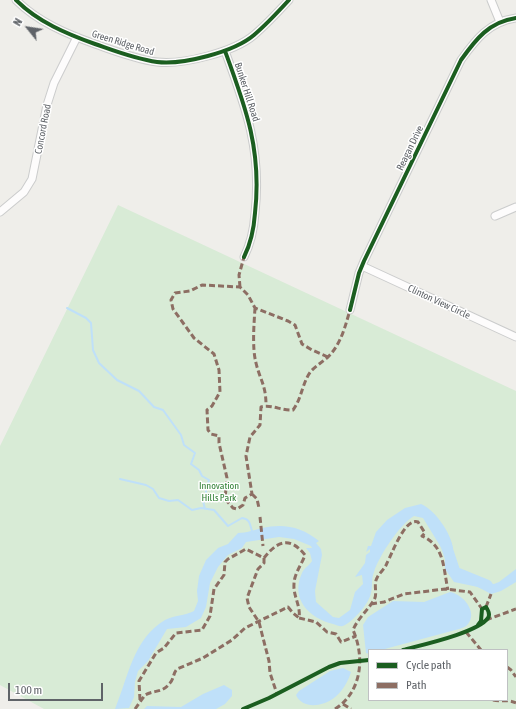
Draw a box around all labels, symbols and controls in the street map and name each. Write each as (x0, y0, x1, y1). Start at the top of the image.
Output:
north arrow (8, 8, 48, 48)
text: N (11, 16, 24, 28)
street label: Green Ridge Road (90, 28, 156, 58)
street label: Bunker Hill Road (232, 61, 262, 123)
street label: Concord Road (32, 103, 54, 155)
street label: Reagan Drive (394, 124, 426, 172)
street label: Clinton View Circle (406, 282, 472, 322)
park label: Innovation Hills Park (199, 480, 239, 504)
legend (368, 649, 508, 701)
text: Cycle path (406, 658, 451, 672)
scale bar (10, 675, 105, 701)
text: Path (406, 678, 427, 692)
text: 100 m (15, 683, 42, 697)

